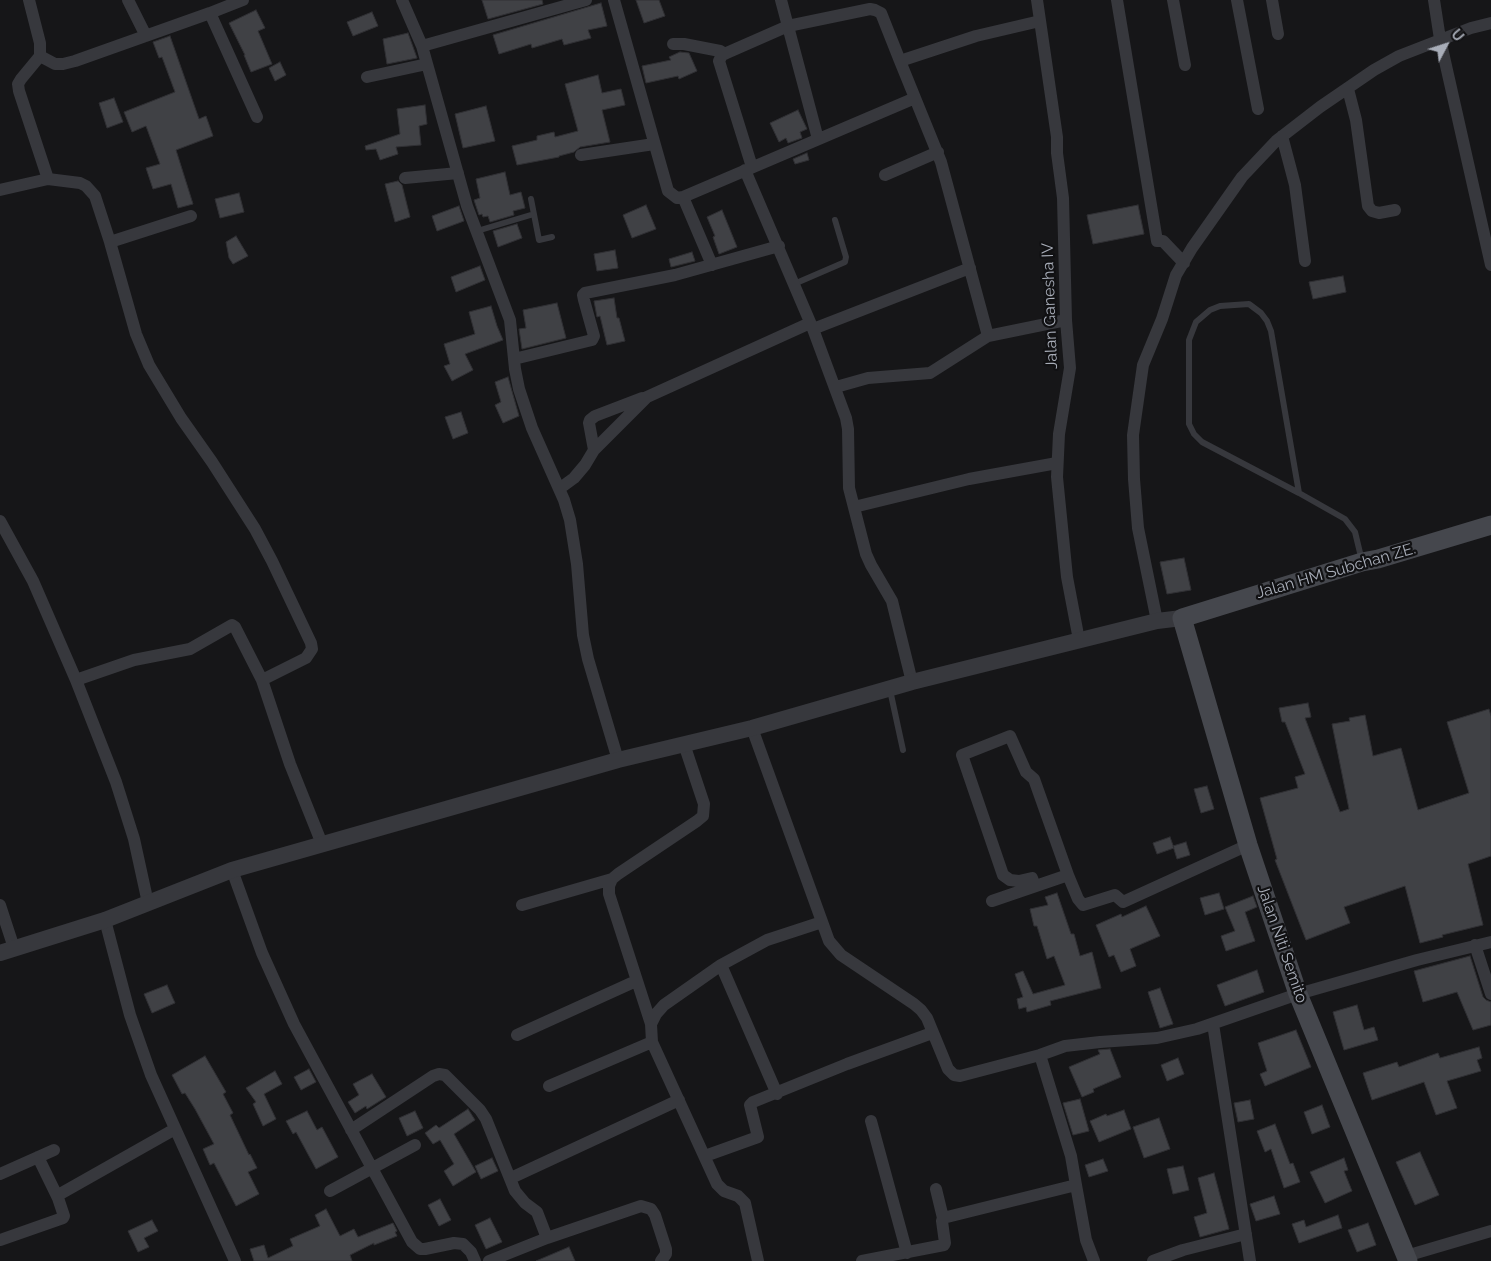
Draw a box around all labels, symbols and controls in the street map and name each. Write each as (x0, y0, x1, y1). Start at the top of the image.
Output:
north arrow (1421, 20, 1471, 70)
text: U (1448, 26, 1467, 45)
street label: Jalan Ganesha IV (1038, 243, 1062, 369)
street label: Jalan HM Subchan ZE. (1254, 539, 1418, 603)
street label: Jalan Niti Semito (1253, 882, 1311, 1006)

